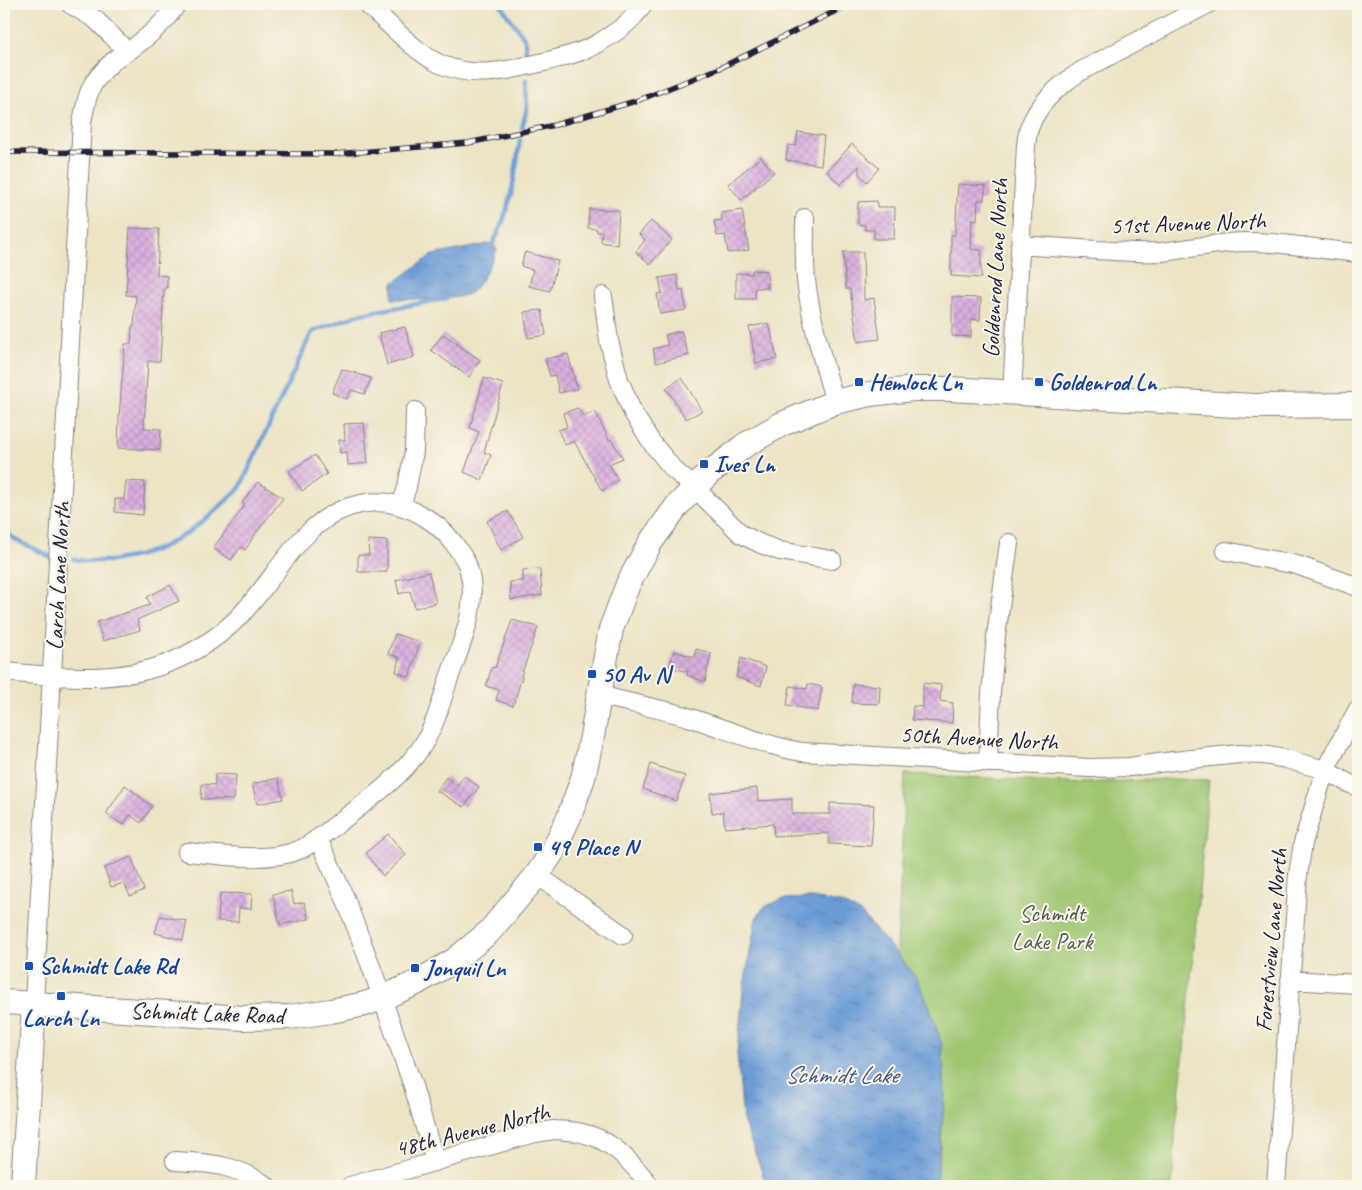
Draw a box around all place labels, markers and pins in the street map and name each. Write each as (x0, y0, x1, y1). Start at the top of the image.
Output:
place label: Hemlock Ln (869, 367, 964, 397)
place label: Goldenrod Ln (1049, 367, 1159, 397)
marker: Hemlock Ln (853, 376, 865, 388)
marker: Goldenrod Ln (1033, 376, 1045, 388)
place label: Ives Ln (714, 449, 777, 479)
marker: Ives Ln (698, 458, 710, 470)
place label: 50 Av N (602, 659, 674, 689)
marker: 50 Av N (586, 668, 598, 680)
place label: 49 Place N (548, 832, 642, 862)
marker: 49 Place N (532, 841, 544, 853)
place label: Schmidt Lake Rd (39, 951, 181, 981)
place label: Jonquil Ln (423, 953, 506, 983)
marker: Schmidt Lake Rd (23, 960, 35, 972)
marker: Jonquil Ln (409, 962, 421, 974)
marker: Larch Ln (55, 990, 67, 1002)
place label: Larch Ln (23, 1003, 100, 1033)

